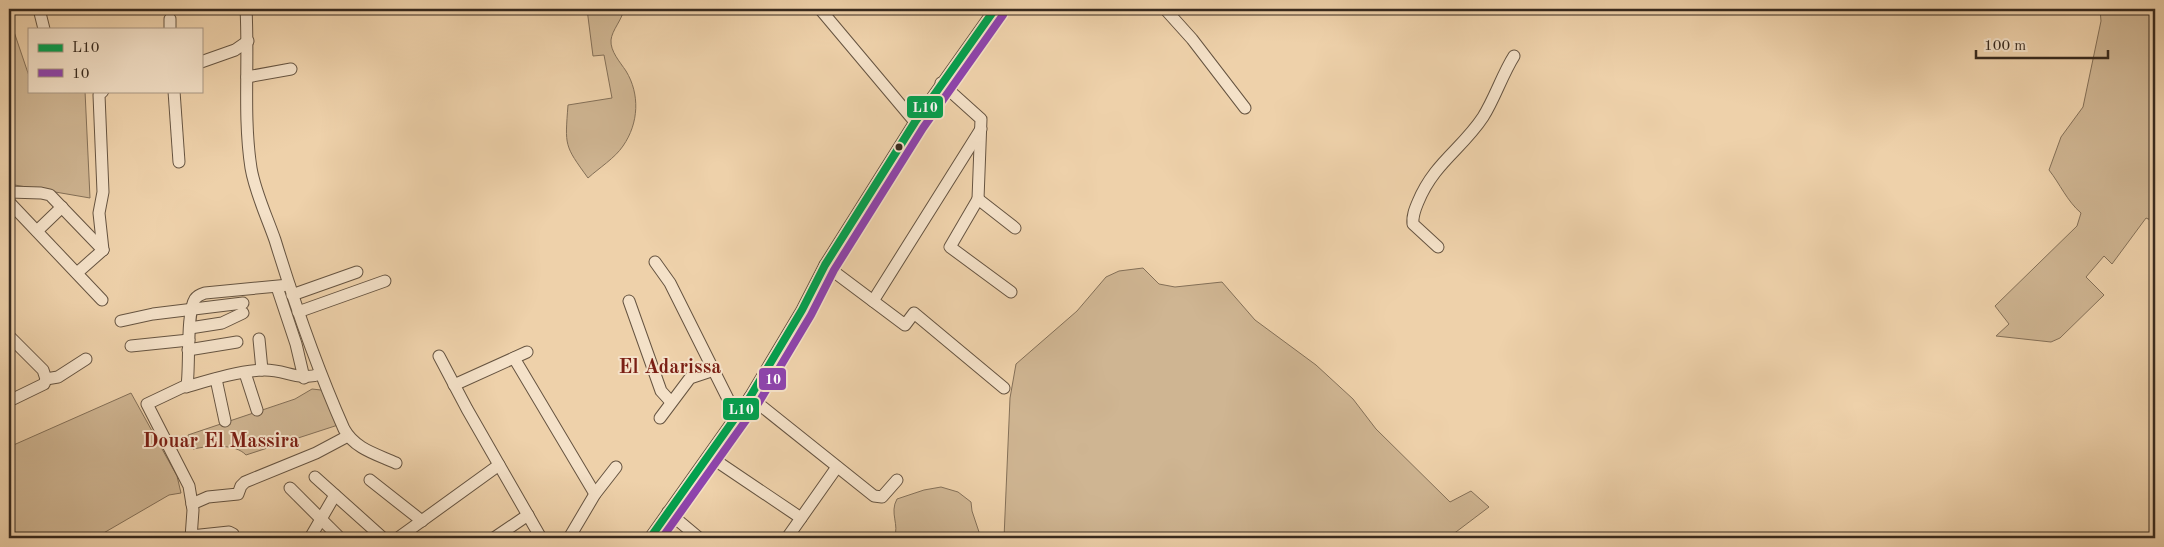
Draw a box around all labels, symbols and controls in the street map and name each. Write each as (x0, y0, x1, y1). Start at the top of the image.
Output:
legend (28, 28, 202, 92)
scale bar (1976, 28, 2109, 60)
text: 100 m (1984, 39, 2026, 54)
text: L10 (72, 41, 99, 56)
text: 10 (72, 67, 89, 82)
line badge: L10 (906, 95, 944, 119)
text: L10 (912, 101, 938, 115)
unlabelled marker (894, 142, 904, 152)
district label: El Adarissa (619, 358, 721, 378)
line badge: 10 (758, 367, 787, 391)
text: 10 (765, 373, 781, 387)
line badge: L10 (722, 397, 760, 421)
text: L10 (728, 403, 754, 417)
district label: Douar El Massira (143, 432, 299, 452)

